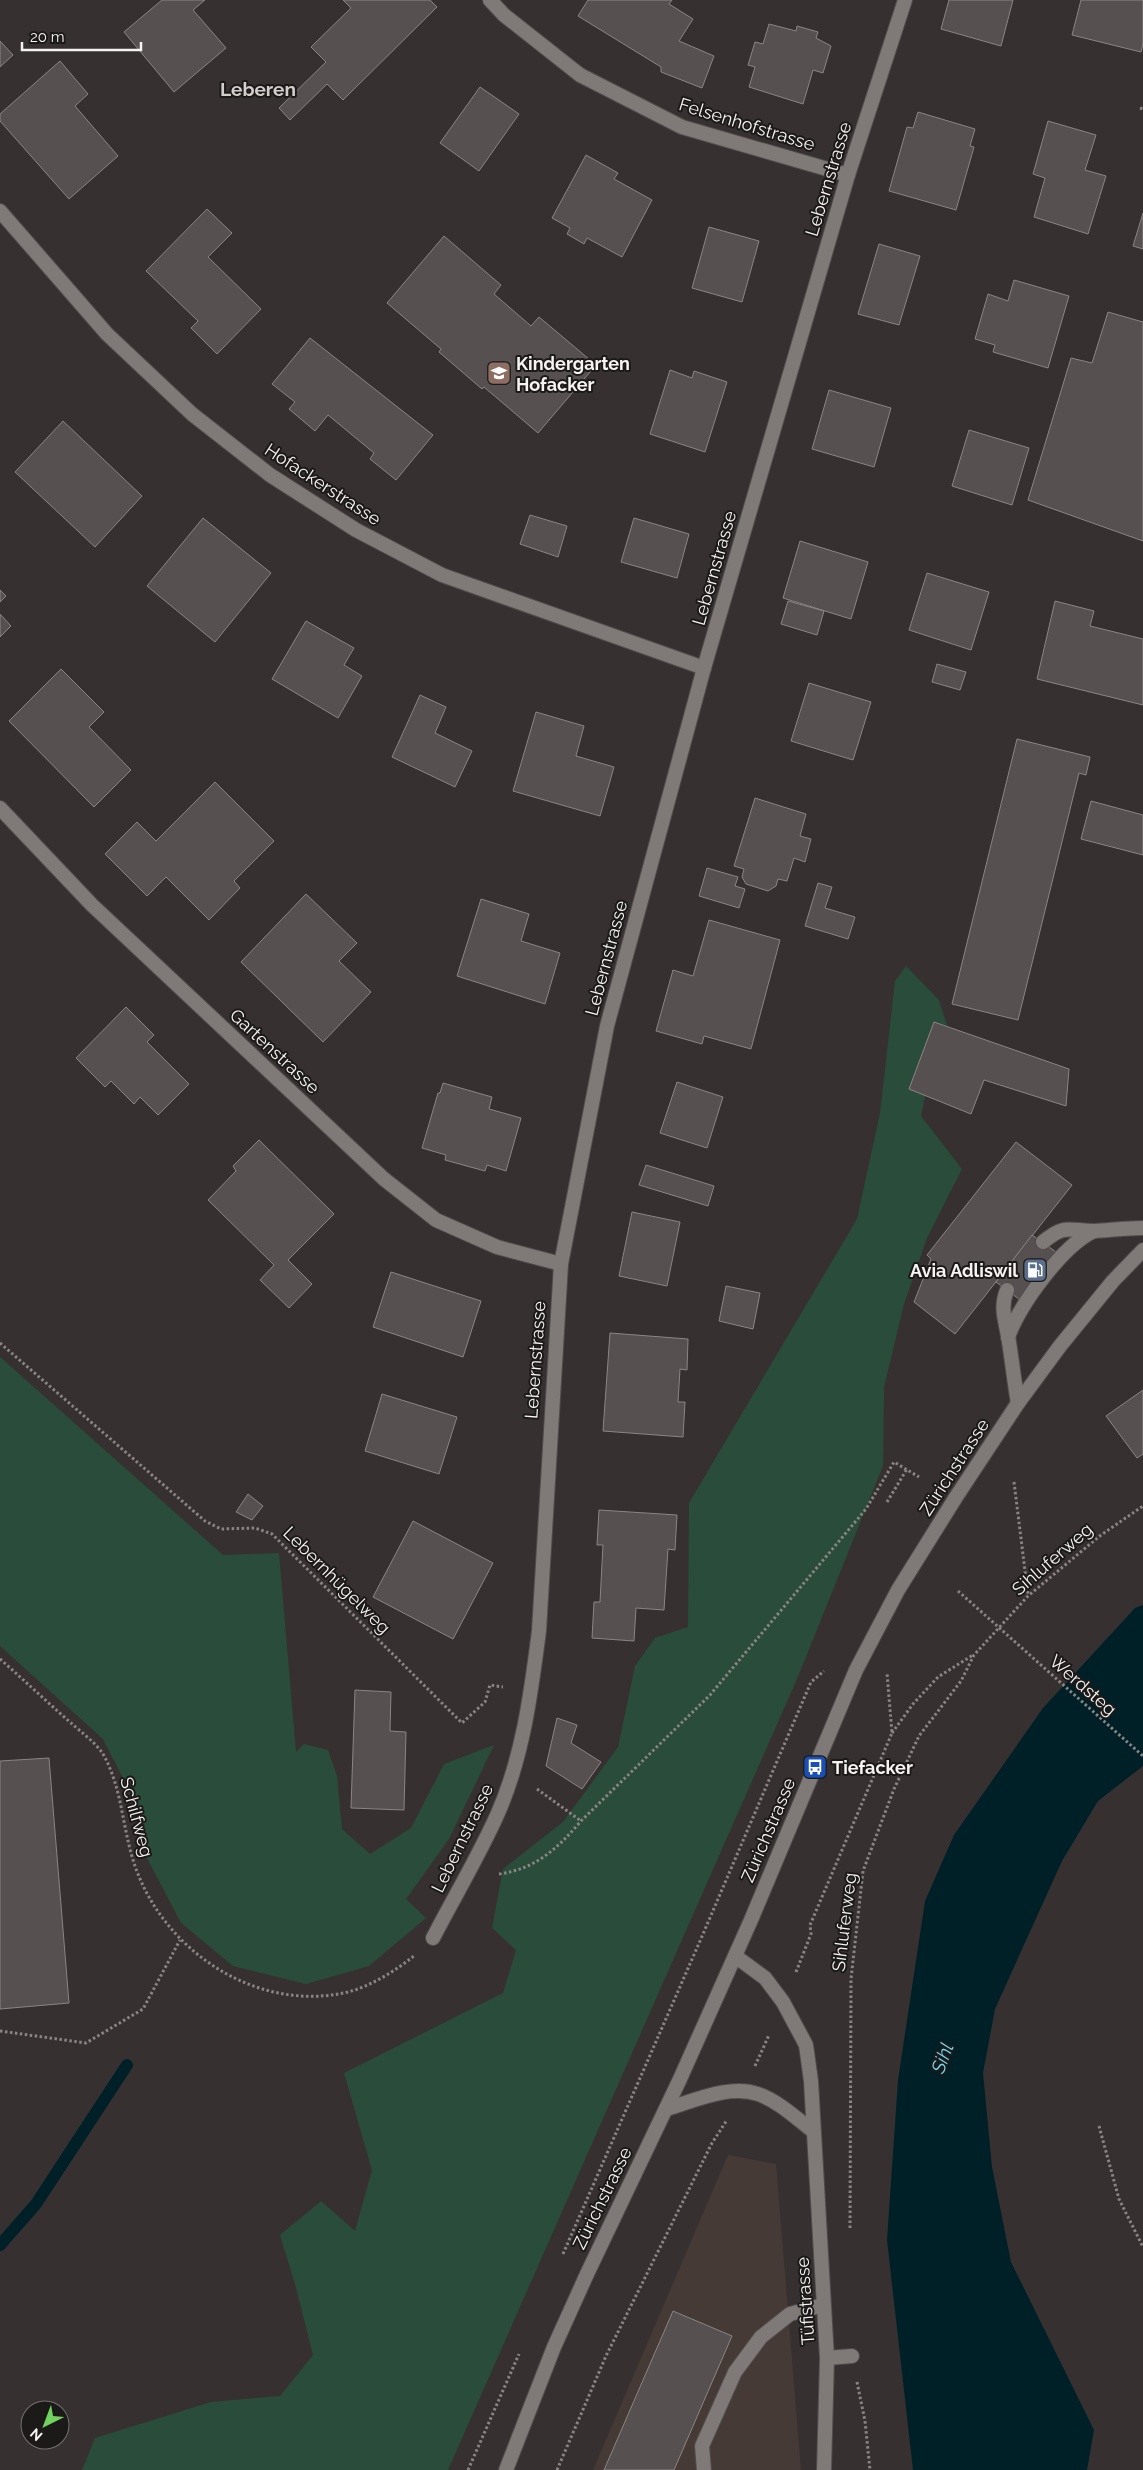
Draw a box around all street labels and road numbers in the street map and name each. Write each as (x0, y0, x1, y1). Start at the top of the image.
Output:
street label: Felsenhofstrasse (677, 93, 818, 155)
street label: Lebernstrasse (801, 119, 855, 239)
street label: Hofackerstrasse (261, 439, 385, 530)
street label: Lebernstrasse (688, 508, 740, 628)
street label: Lebernstrasse (581, 898, 632, 1018)
street label: Gartenstrasse (226, 1004, 324, 1098)
street label: Lebernstrasse (520, 1300, 550, 1420)
street label: Zürichstrasse (915, 1414, 993, 1519)
street label: Sihluferweg (1008, 1518, 1096, 1600)
street label: Lebernhügelweg (279, 1522, 395, 1638)
street label: Werdsteg (1045, 1650, 1121, 1720)
street label: Zürichstrasse (737, 1774, 800, 1885)
street label: Schilfweg (116, 1775, 158, 1859)
street label: Lebernstrasse (427, 1780, 498, 1896)
street label: Sihluferweg (828, 1871, 860, 1973)
street label: Zürichstrasse (568, 2143, 636, 2253)
street label: Tüfistrasse (791, 2256, 819, 2346)

